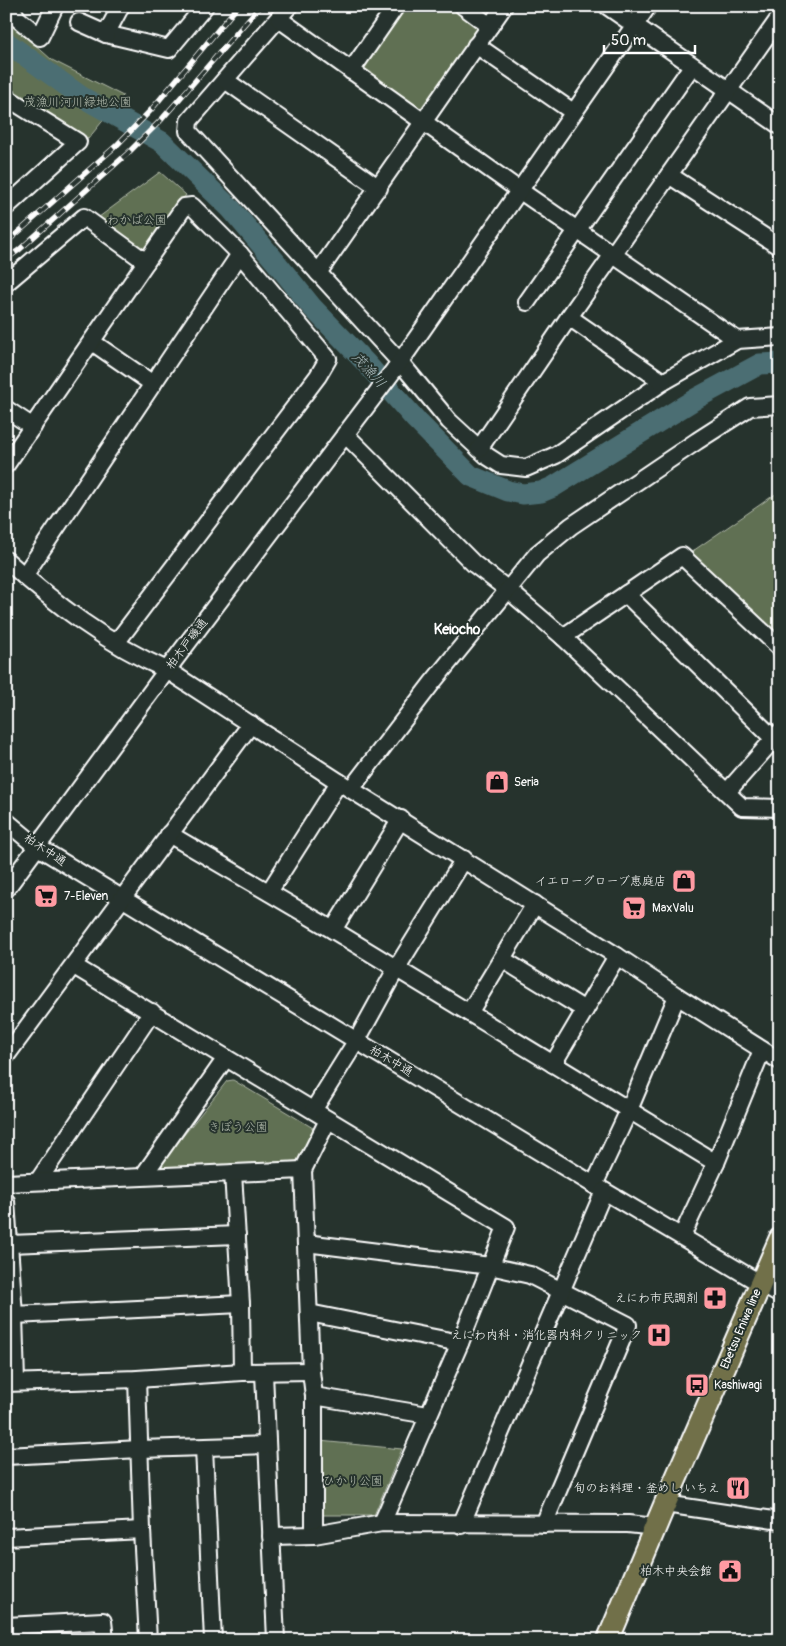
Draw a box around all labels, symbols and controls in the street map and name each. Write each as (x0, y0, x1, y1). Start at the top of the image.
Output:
scale bar (604, 22, 695, 54)
text: 50 m (611, 31, 646, 50)
park label: 茂漁川河川緑地公園 (24, 95, 132, 110)
park label: わかば公園 (107, 213, 167, 228)
water label: 茂漁川 (349, 349, 389, 391)
street label: 柏木戸磯通 (163, 616, 211, 672)
district label: Keiocho (434, 621, 481, 638)
shop icon: Seria (484, 769, 510, 795)
place label: Seria (514, 775, 539, 790)
street label: 柏木中通 (21, 830, 69, 870)
shop icon: イエローグローブ恵庭店 (671, 868, 697, 894)
place label: イエローグローブ恵庭店 (535, 874, 666, 889)
supermarket icon: 7-Eleven (33, 883, 59, 909)
place label: 7-Eleven (64, 889, 109, 904)
supermarket icon: MaxValu (621, 895, 647, 921)
place label: MaxValu (652, 901, 694, 916)
street label: 柏木中通 (367, 1042, 415, 1080)
park label: きぼう公園 (208, 1120, 268, 1135)
pharmacy icon: えにわ市民調剤 (702, 1285, 728, 1311)
street label: Ebetsu Eniwa line (717, 1287, 765, 1371)
place label: えにわ市民調剤 (615, 1291, 698, 1306)
hospital icon: えにわ内科・消化器内科クリニック (646, 1322, 672, 1348)
place label: えにわ内科・消化器内科クリニック (451, 1328, 642, 1343)
bus stop icon: Kashiwagi (684, 1372, 710, 1398)
place label: Kashiwagi (714, 1378, 762, 1393)
park label: ひかり公園 (323, 1474, 383, 1489)
restaurant icon: 旬のお料理・釜めし いちえ (725, 1475, 751, 1501)
place label: 旬のお料理・釜めし いちえ (574, 1481, 720, 1496)
public building icon: 柏木中央会館 (717, 1558, 743, 1584)
place label: 柏木中央会館 (640, 1564, 712, 1579)

